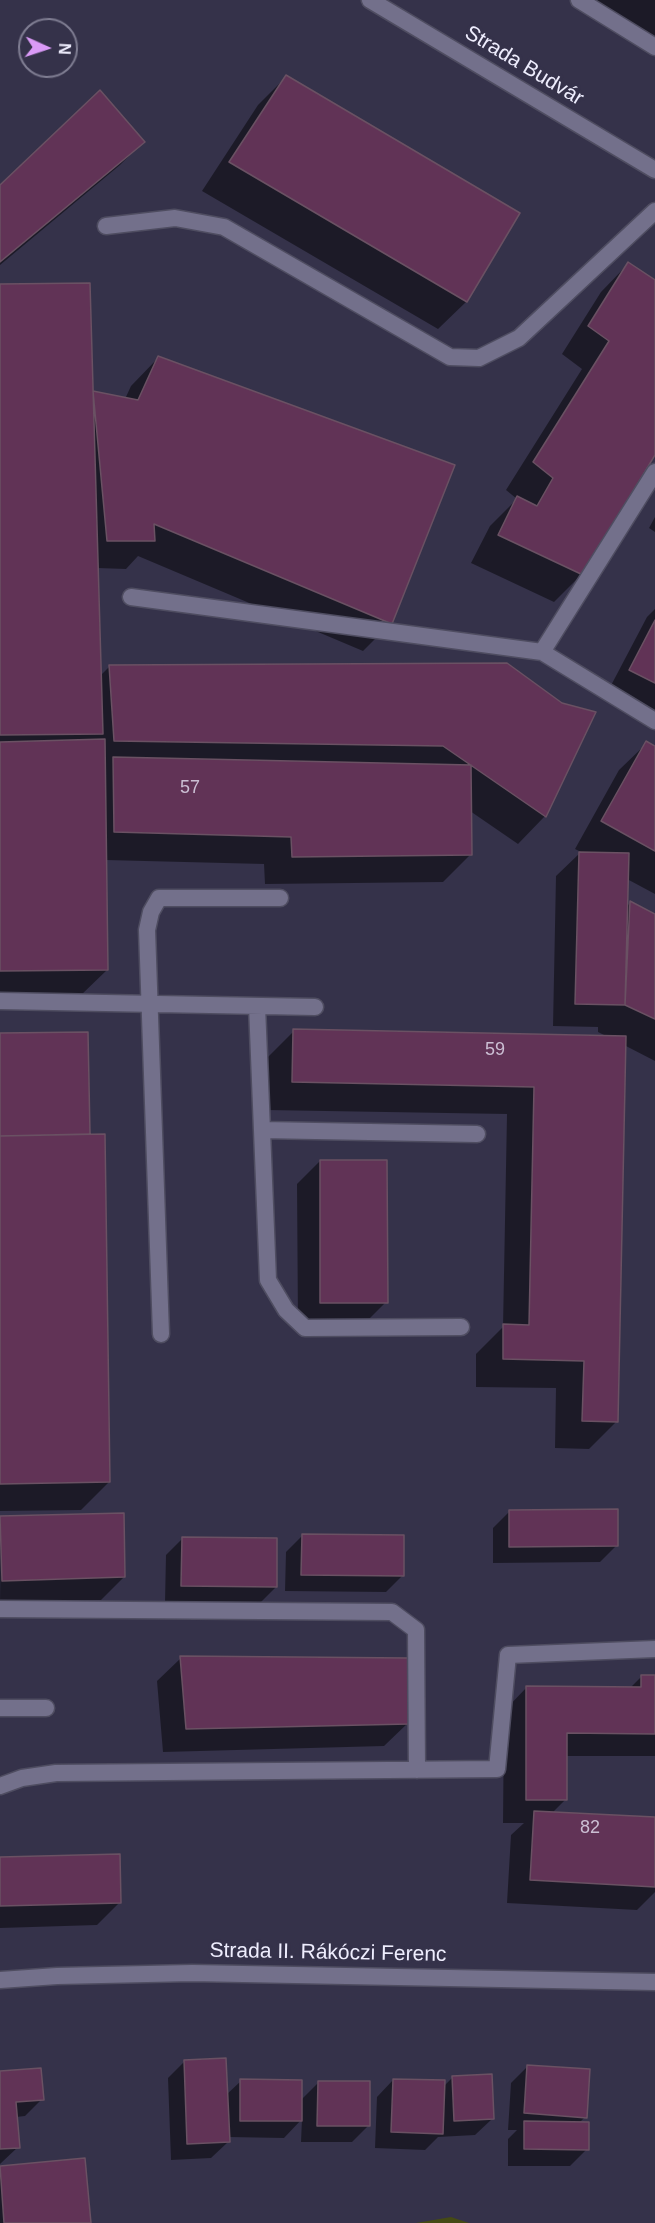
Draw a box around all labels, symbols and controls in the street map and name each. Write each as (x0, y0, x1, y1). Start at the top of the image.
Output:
north arrow (18, 18, 78, 78)
street label: Strada Budvár (460, 21, 588, 111)
text: N (56, 43, 73, 55)
house number: 57 (180, 777, 200, 799)
house number: 59 (485, 1039, 505, 1061)
house number: 82 (580, 1817, 600, 1839)
street label: Strada II. Rákóczi Ferenc (209, 1938, 447, 1968)

